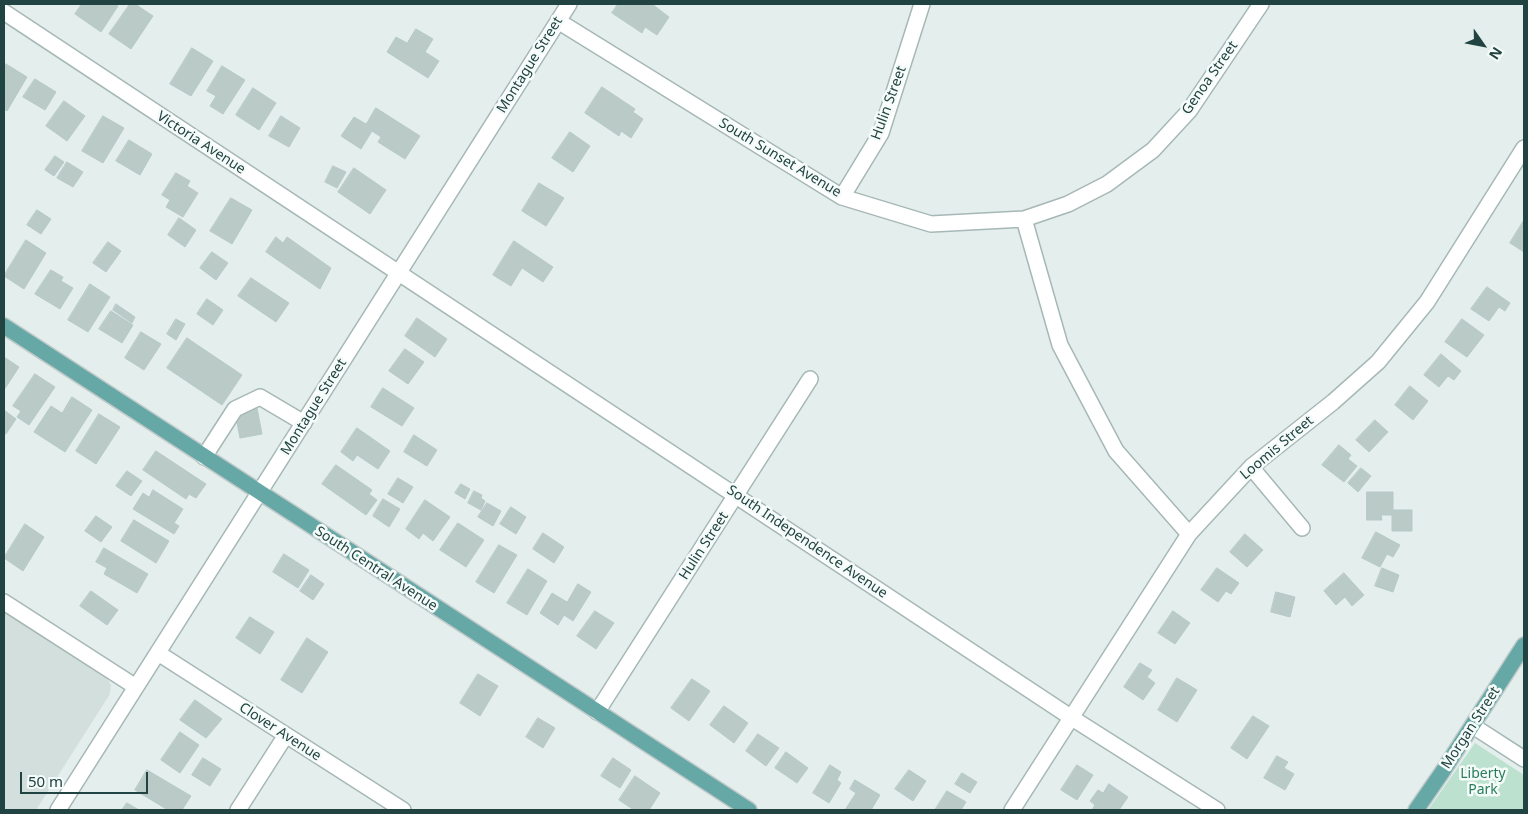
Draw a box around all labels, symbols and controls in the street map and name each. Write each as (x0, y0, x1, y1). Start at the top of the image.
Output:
street label: Montague Street (494, 14, 566, 116)
north arrow (1458, 20, 1508, 70)
street label: Genoa Street (1179, 38, 1241, 118)
text: N (1485, 43, 1507, 63)
street label: Hulin Street (868, 64, 910, 142)
street label: Victoria Avenue (154, 108, 248, 178)
street label: South Sunset Avenue (716, 115, 844, 201)
street label: Montague Street (278, 356, 350, 458)
street label: Loomis Street (1237, 413, 1317, 483)
street label: South Independence Avenue (724, 482, 890, 602)
street label: Hulin Street (676, 509, 732, 583)
street label: South Central Avenue (312, 523, 440, 615)
street label: Morgan Street (1438, 684, 1504, 772)
street label: Clover Avenue (236, 699, 324, 765)
scale bar (22, 762, 150, 794)
park label: Liberty Park (1460, 766, 1506, 799)
text: 50 m (28, 771, 63, 791)

